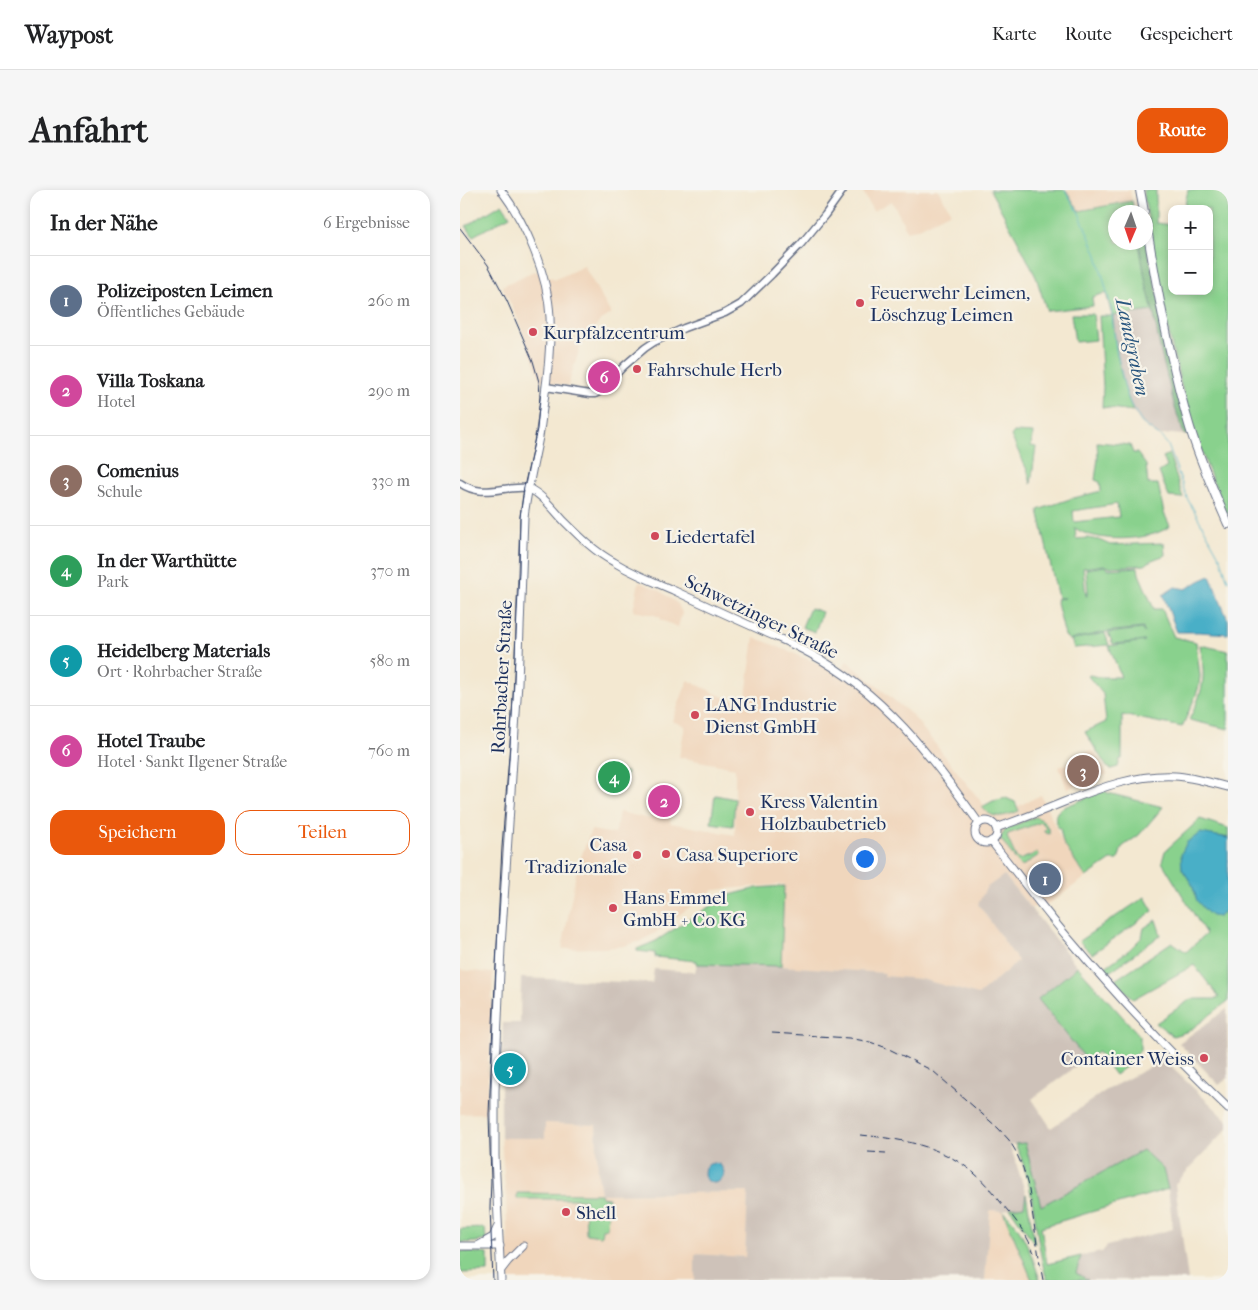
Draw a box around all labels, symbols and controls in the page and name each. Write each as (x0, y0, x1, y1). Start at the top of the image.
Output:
text: Waypost (25, 21, 113, 49)
text: Karte (992, 24, 1037, 45)
text: Route (1065, 24, 1112, 45)
text: Gespeichert (1140, 24, 1233, 45)
button: Route (1137, 108, 1228, 153)
text: Anfahrt (30, 110, 148, 151)
north arrow (1108, 205, 1153, 250)
map controls (1168, 205, 1213, 295)
button: + (1168, 205, 1213, 250)
text: In der Nähe (50, 211, 158, 235)
text: 6 Ergebnisse (323, 213, 410, 232)
button: − (1168, 250, 1213, 295)
text: Polizeiposten Leimen (97, 280, 273, 302)
place label: Feuerwehr Leimen, Löschzug Leimen (870, 282, 1030, 326)
text: 1 (63, 291, 69, 310)
text: 260 m (368, 291, 410, 310)
water label: Landgraben (1110, 294, 1154, 398)
marker: Feuerwehr Leimen, Löschzug Leimen (854, 297, 866, 309)
text: Öffentliches Gebäude (97, 302, 245, 321)
place label: Kurpfalzcentrum (543, 322, 685, 344)
marker: Kurpfalzcentrum (527, 326, 539, 338)
pin: 6 (588, 358, 620, 396)
place label: Fahrschule Herb (647, 359, 782, 381)
marker: Fahrschule Herb (631, 363, 643, 375)
text: Villa Toskana (97, 370, 204, 392)
text: 2 (62, 381, 70, 400)
text: 290 m (368, 381, 410, 400)
text: Hotel (97, 392, 135, 411)
text: Comenius (97, 460, 179, 482)
text: 3 (63, 471, 69, 490)
text: 330 m (371, 471, 410, 490)
text: Schule (97, 482, 142, 501)
place label: Liedertafel (665, 526, 755, 548)
marker: Liedertafel (649, 530, 661, 542)
text: In der Warthütte (97, 550, 237, 572)
text: 4 (61, 561, 71, 580)
text: 370 m (370, 561, 410, 580)
street label: Schwetzinger Straße (681, 570, 842, 664)
text: Park (97, 572, 129, 591)
street label: Rohrbacher Straße (487, 599, 517, 755)
text: Heidelberg Materials (97, 640, 270, 662)
text: 5 (63, 651, 69, 670)
text: 580 m (369, 651, 410, 670)
text: Ort · Rohrbacher Straße (97, 662, 262, 681)
place label: LANG Industrie Dienst GmbH (705, 694, 837, 738)
marker: LANG Industrie Dienst GmbH (689, 709, 701, 721)
text: Hotel Traube (97, 730, 205, 752)
text: 6 (62, 741, 70, 760)
text: 760 m (368, 741, 410, 760)
text: Hotel · Sankt Ilgener Straße (97, 752, 287, 771)
pin: 3 (1067, 752, 1099, 790)
pin: 4 (598, 758, 630, 796)
pin: 2 (648, 782, 680, 820)
place label: Kress Valentin Holzbaubetrieb (760, 791, 886, 835)
marker: Kress Valentin Holzbaubetrieb (744, 806, 756, 818)
button: Speichern (50, 810, 225, 855)
button: Teilen (235, 810, 410, 855)
place label: Casa Tradizionale (525, 834, 627, 878)
place label: Casa Superiore (676, 844, 798, 866)
your location (852, 846, 878, 872)
marker: Casa Superiore (660, 848, 672, 860)
marker: Casa Tradizionale (631, 849, 643, 861)
pin: 1 (1029, 860, 1061, 898)
place label: Hans Emmel GmbH + Co KG (623, 887, 746, 931)
marker: Hans Emmel GmbH + Co KG (607, 902, 619, 914)
place label: Container Weiss (1061, 1048, 1194, 1070)
pin: 5 (494, 1050, 526, 1088)
marker: Container Weiss (1198, 1052, 1210, 1064)
place label: Shell (576, 1202, 616, 1224)
marker: Shell (560, 1206, 572, 1218)

